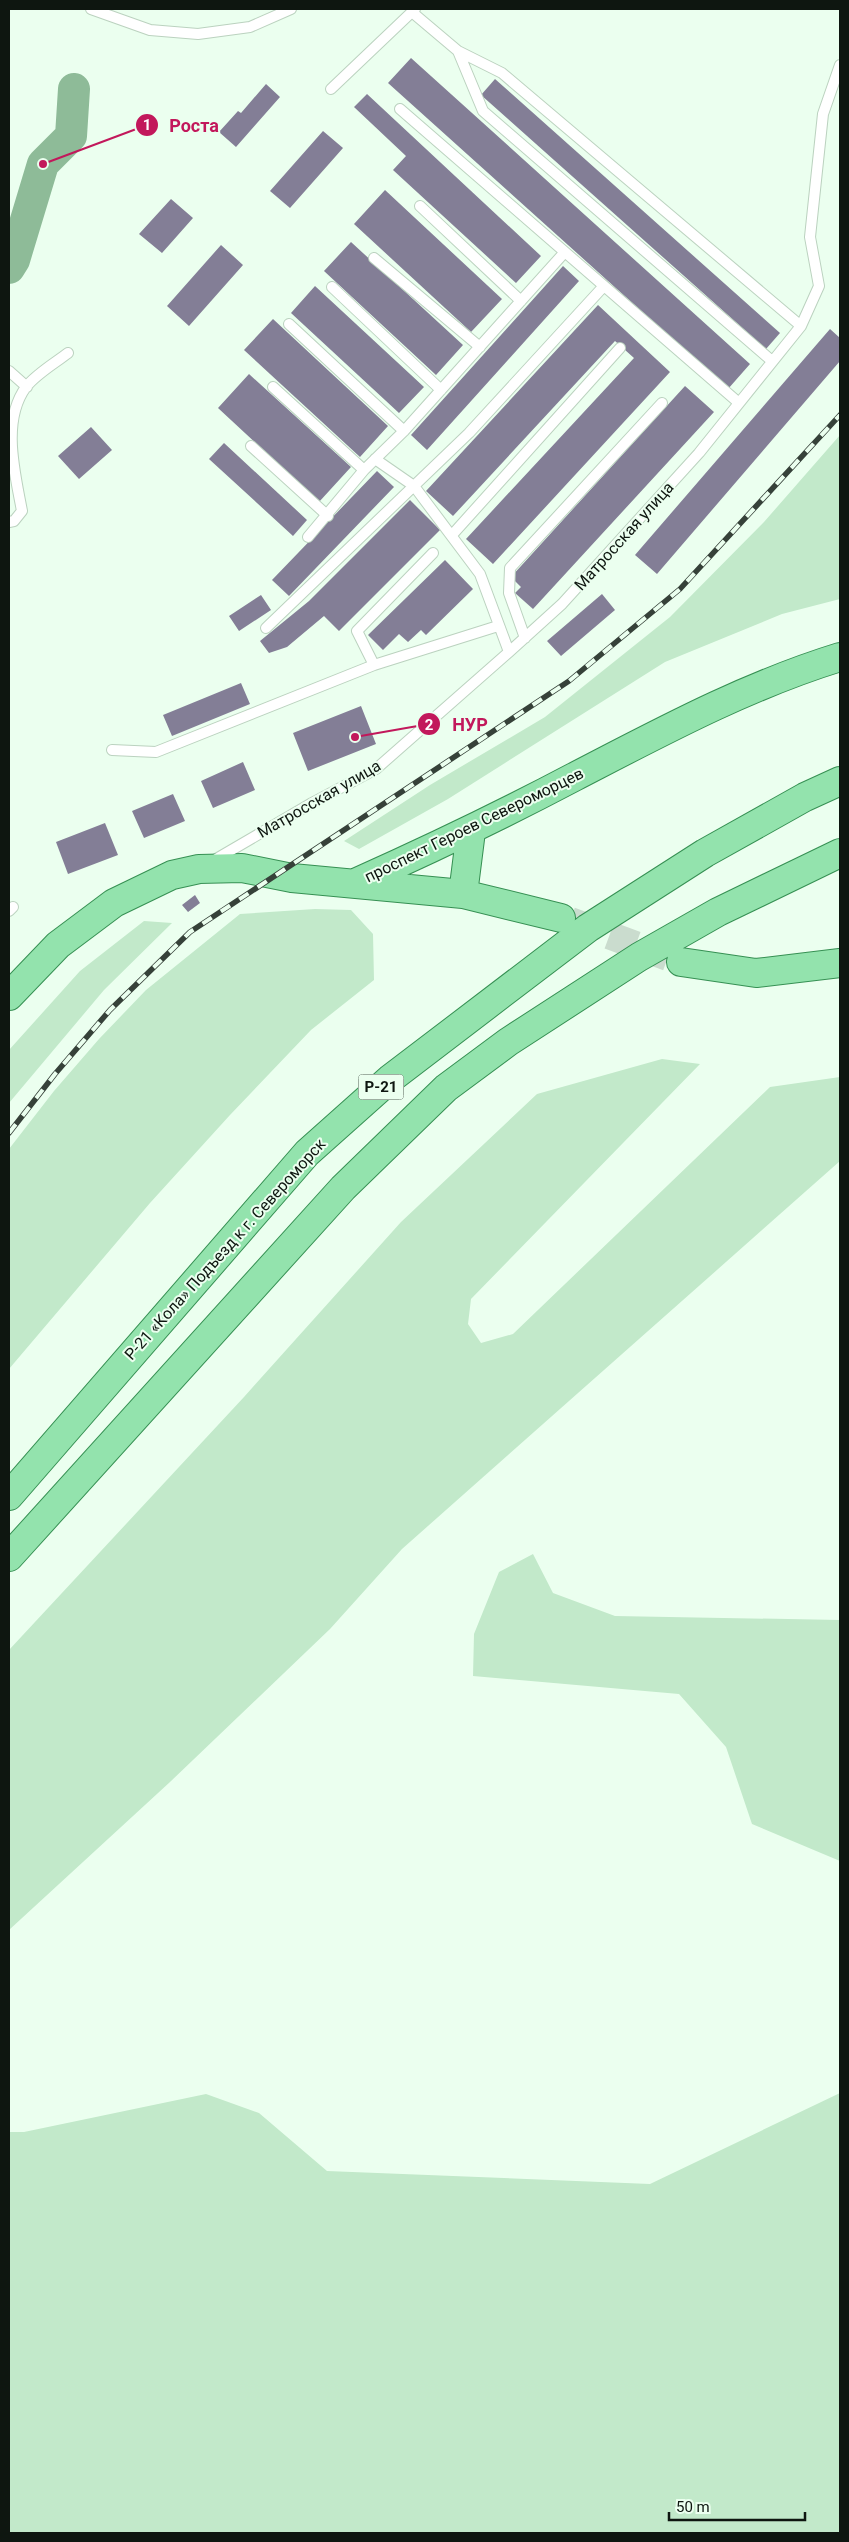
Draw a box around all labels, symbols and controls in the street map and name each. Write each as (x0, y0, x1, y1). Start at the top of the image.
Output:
callout: Роста (134, 109, 229, 142)
text: Роста (169, 115, 219, 136)
text: 1 (143, 116, 151, 134)
street label: Матросская улица (570, 478, 678, 594)
callout: НУР (417, 708, 497, 741)
text: НУР (452, 714, 488, 735)
text: 2 (425, 716, 434, 734)
street label: Матросская улица (254, 756, 384, 842)
street label: проспект Героев Североморцев (361, 764, 587, 886)
road number: Р-21 (358, 1074, 404, 1100)
street label: Р-21 «Кола» Подъезд к г. Североморск (121, 1134, 330, 1364)
scale bar (669, 2490, 805, 2522)
text: 50 m (676, 2498, 710, 2516)

